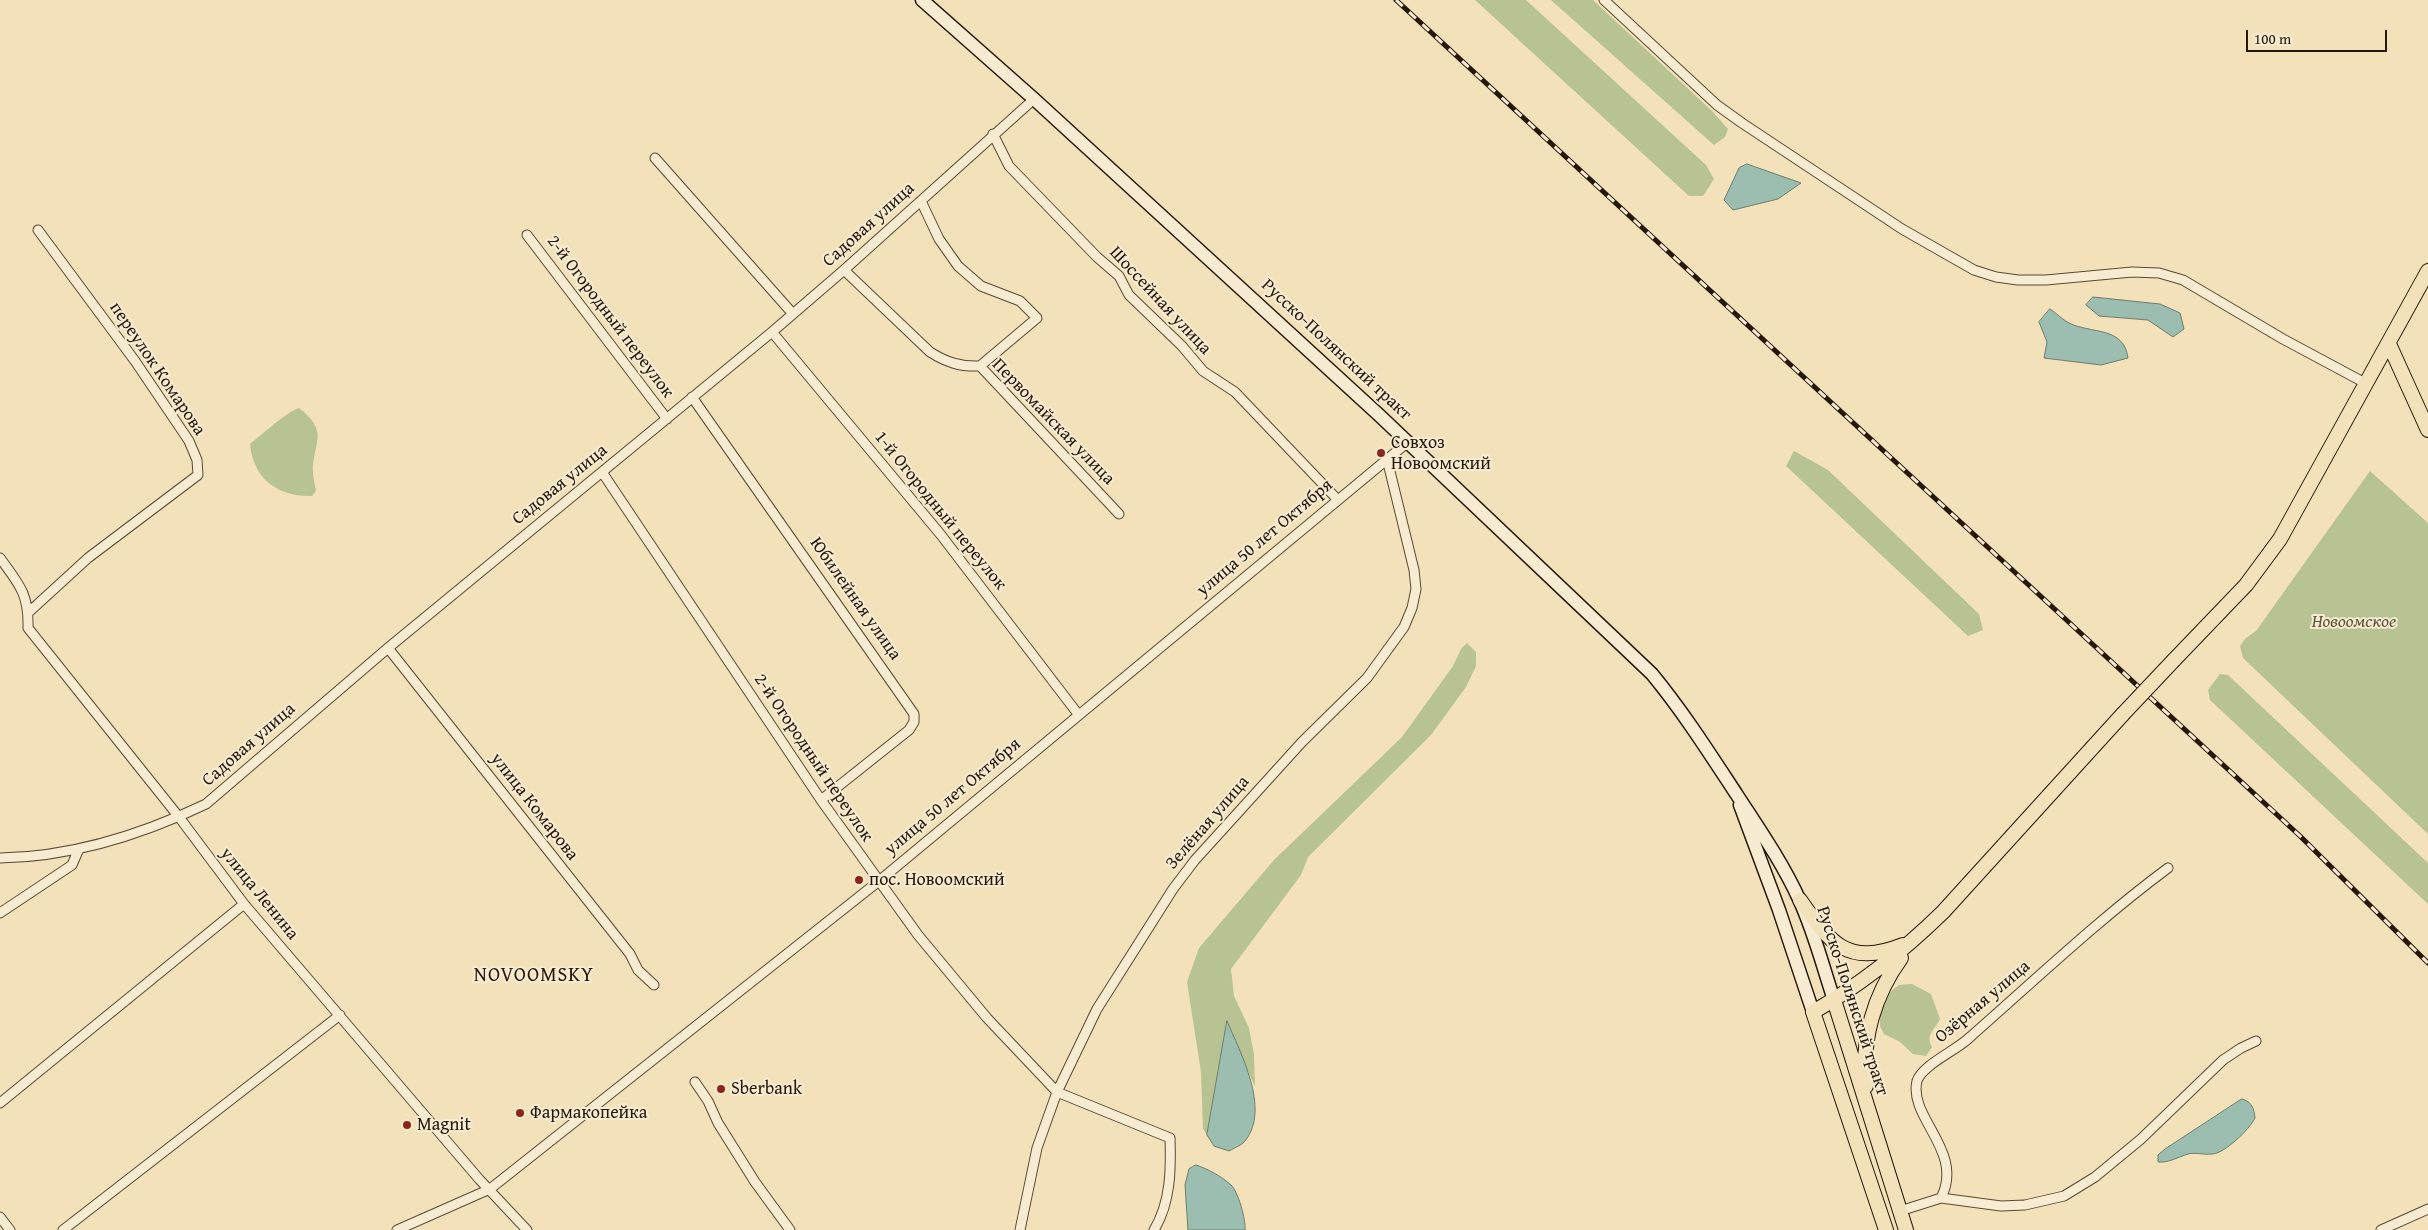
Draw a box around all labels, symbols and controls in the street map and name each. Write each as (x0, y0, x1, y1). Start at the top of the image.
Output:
scale bar (2248, 20, 2389, 52)
text: 100 m (2254, 28, 2291, 49)
street label: Садовая улица (819, 178, 919, 272)
street label: 2-й Огородный переулок (542, 231, 678, 403)
street label: Шоссейная улица (1104, 242, 1216, 360)
street label: Русско-Полянский тракт (1256, 275, 1416, 425)
street label: переулок Комарова (104, 298, 210, 440)
street label: Первомайская улица (987, 354, 1119, 490)
street label: 1-й Огородный переулок (869, 427, 1011, 595)
place label: Совхоз Новоомский (1391, 432, 1491, 474)
street label: Садовая улица (508, 440, 612, 530)
marker: Совхоз Новоомский (1375, 447, 1387, 459)
street label: улица 50 лет Октября (1193, 475, 1337, 601)
street label: Юбилейная улица (805, 533, 905, 665)
park label: Новоомское (2312, 611, 2396, 633)
street label: 2-й Огородный переулок (749, 670, 877, 846)
street label: Садовая улица (198, 699, 300, 791)
street label: улица 50 лет Октября (881, 734, 1025, 860)
street label: улица Комарова (485, 749, 583, 865)
street label: Зелёная улица (1162, 772, 1254, 874)
street label: улица Ленина (215, 843, 303, 945)
place label: пос. Новоомский (869, 869, 1005, 891)
marker: пос. Новоомский (853, 874, 865, 886)
street label: Русско-Полянский тракт (1811, 904, 1893, 1098)
street label: Озёрная улица (1931, 956, 2035, 1048)
district label: NOVOOMSKY (473, 964, 595, 988)
place label: Sberbank (731, 1078, 802, 1100)
marker: Sberbank (715, 1083, 727, 1095)
place label: Фармакопейка (530, 1102, 647, 1124)
marker: Фармакопейка (514, 1107, 526, 1119)
place label: Magnit (417, 1114, 471, 1136)
marker: Magnit (401, 1119, 413, 1131)

